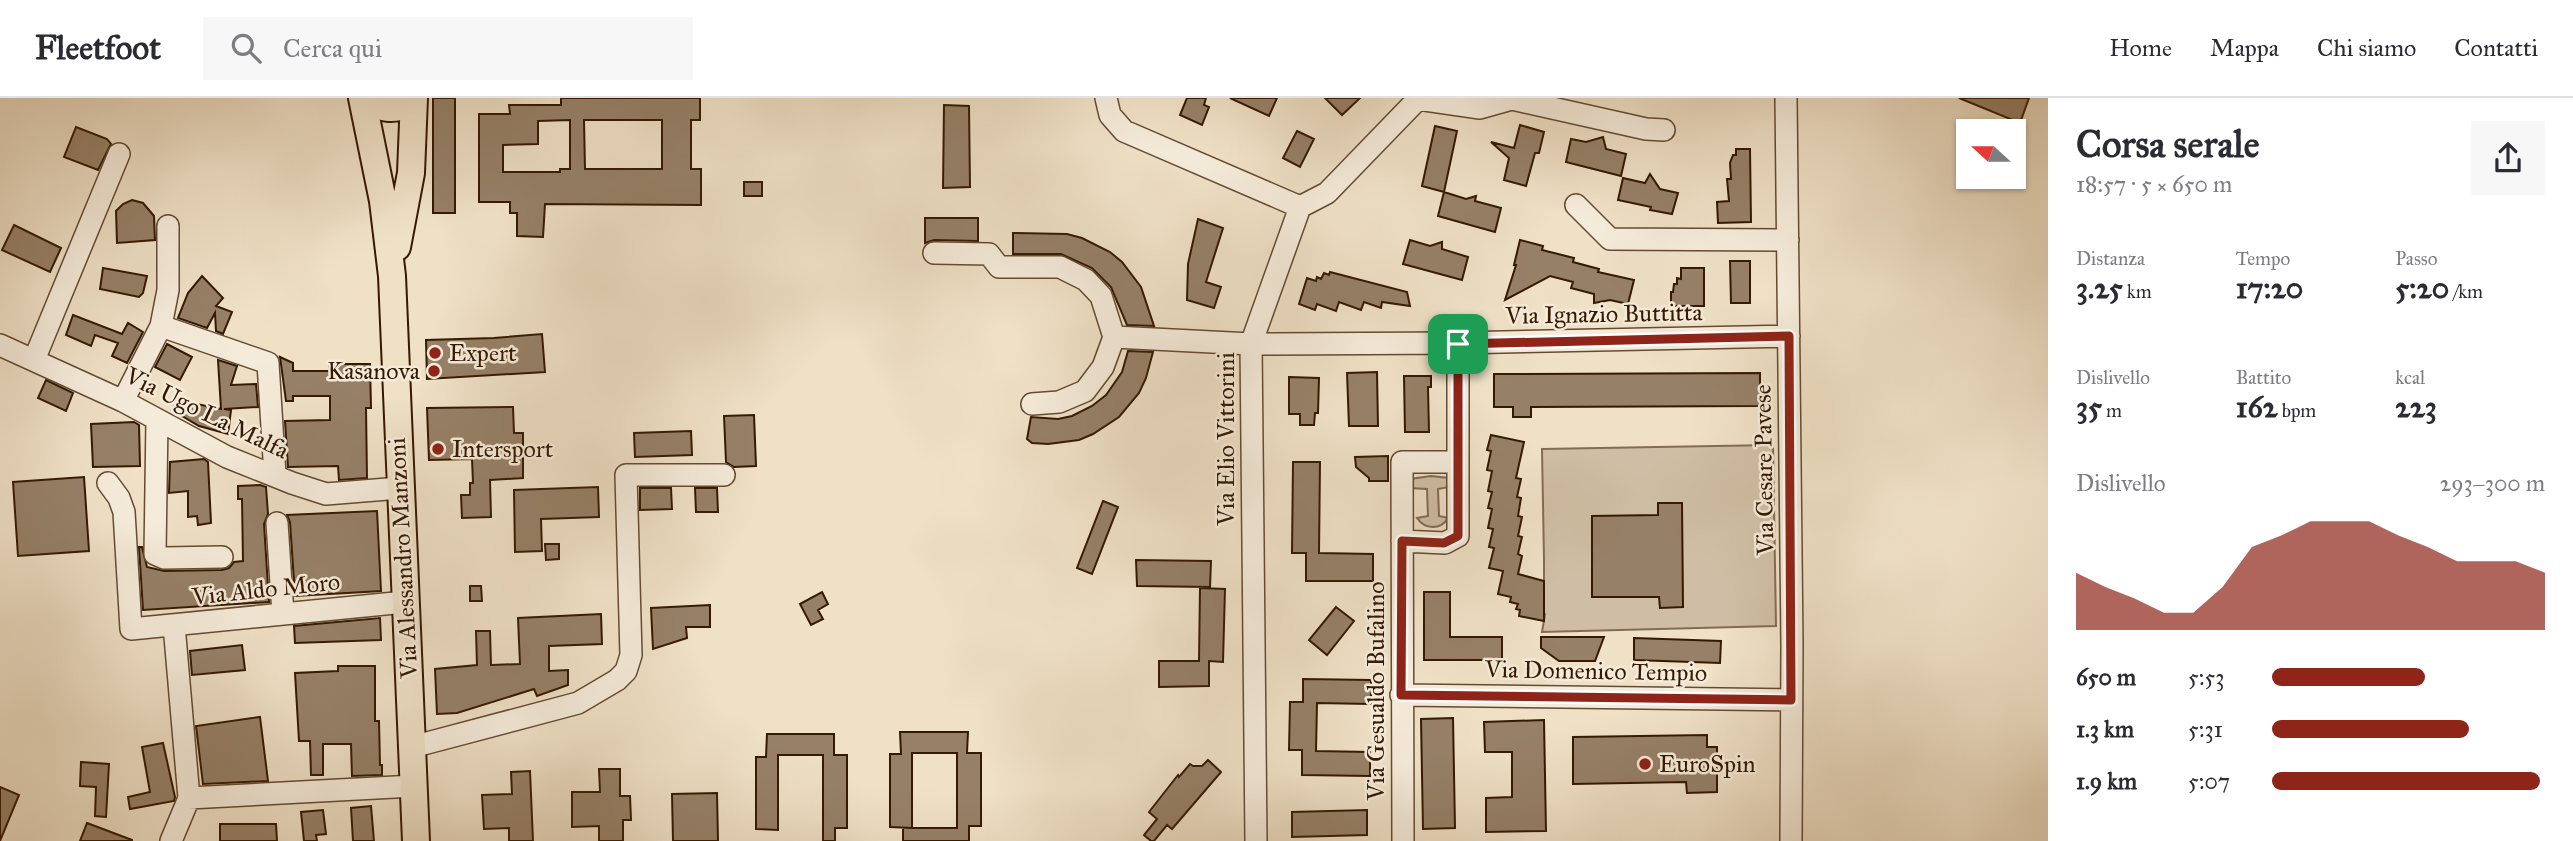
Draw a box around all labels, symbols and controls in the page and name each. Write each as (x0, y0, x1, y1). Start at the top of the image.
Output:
search box (203, 17, 693, 80)
text: Fleetfoot (35, 28, 161, 68)
icon: search (227, 29, 265, 67)
text: Cerca qui (283, 32, 382, 64)
text: Home (2109, 33, 2172, 63)
text: Mappa (2210, 33, 2279, 63)
text: Chi siamo (2317, 33, 2416, 63)
text: Contatti (2454, 33, 2538, 63)
north arrow (1956, 119, 2026, 189)
map controls (1956, 119, 2026, 189)
text: Corsa serale (2076, 121, 2260, 167)
button: share (2471, 121, 2545, 195)
text: 18:57 · 5 × 650 m (2076, 170, 2232, 198)
text: Distanza (2076, 247, 2145, 270)
text: Tempo (2236, 247, 2290, 270)
text: Passo (2395, 247, 2437, 270)
text: 3.25 (2076, 270, 2123, 306)
text: 17:20 (2236, 270, 2303, 306)
text: 5:20 (2395, 270, 2449, 306)
text: km (2123, 280, 2152, 303)
text: /km (2449, 280, 2483, 303)
street label: Via Ignazio Buttitta (1504, 297, 1704, 331)
pin (1428, 314, 1488, 374)
icon: arrive (1439, 325, 1477, 363)
place label: Expert (449, 338, 517, 368)
marker: Expert (427, 345, 443, 361)
street label: Via Elio Vittorini (1211, 352, 1241, 527)
place label: Kasanova (327, 356, 421, 386)
street label: Via Ugo La Malfa (119, 360, 294, 466)
marker: Kasanova (426, 363, 442, 379)
text: Dislivello (2076, 366, 2150, 389)
text: Battito (2236, 366, 2291, 389)
text: kcal (2395, 366, 2425, 389)
street label: Via Cesare Pavese (1748, 384, 1781, 557)
text: 35 (2076, 389, 2102, 425)
text: 162 (2236, 389, 2278, 425)
text: 223 (2395, 389, 2437, 425)
text: m (2102, 399, 2122, 422)
text: bpm (2278, 399, 2316, 422)
place label: Intersport (452, 434, 554, 464)
street label: Via Alessandro Manzoni (382, 437, 424, 680)
marker: Intersport (430, 441, 446, 457)
text: Dislivello (2076, 469, 2166, 497)
text: 293–300 m (2440, 469, 2545, 497)
street label: Via Aldo Moro (190, 566, 341, 612)
street label: Via Gesualdo Bufalino (1361, 582, 1391, 801)
street label: Via Domenico Tempio (1484, 654, 1707, 688)
text: 650 m (2076, 663, 2136, 691)
text: 5:53 (2188, 663, 2224, 691)
text: 1.3 km (2076, 715, 2134, 743)
text: 5:31 (2188, 715, 2223, 743)
place label: EuroSpin (1659, 749, 1756, 779)
marker: EuroSpin (1637, 756, 1653, 772)
text: 1.9 km (2076, 767, 2137, 795)
text: 5:07 (2188, 767, 2230, 795)

